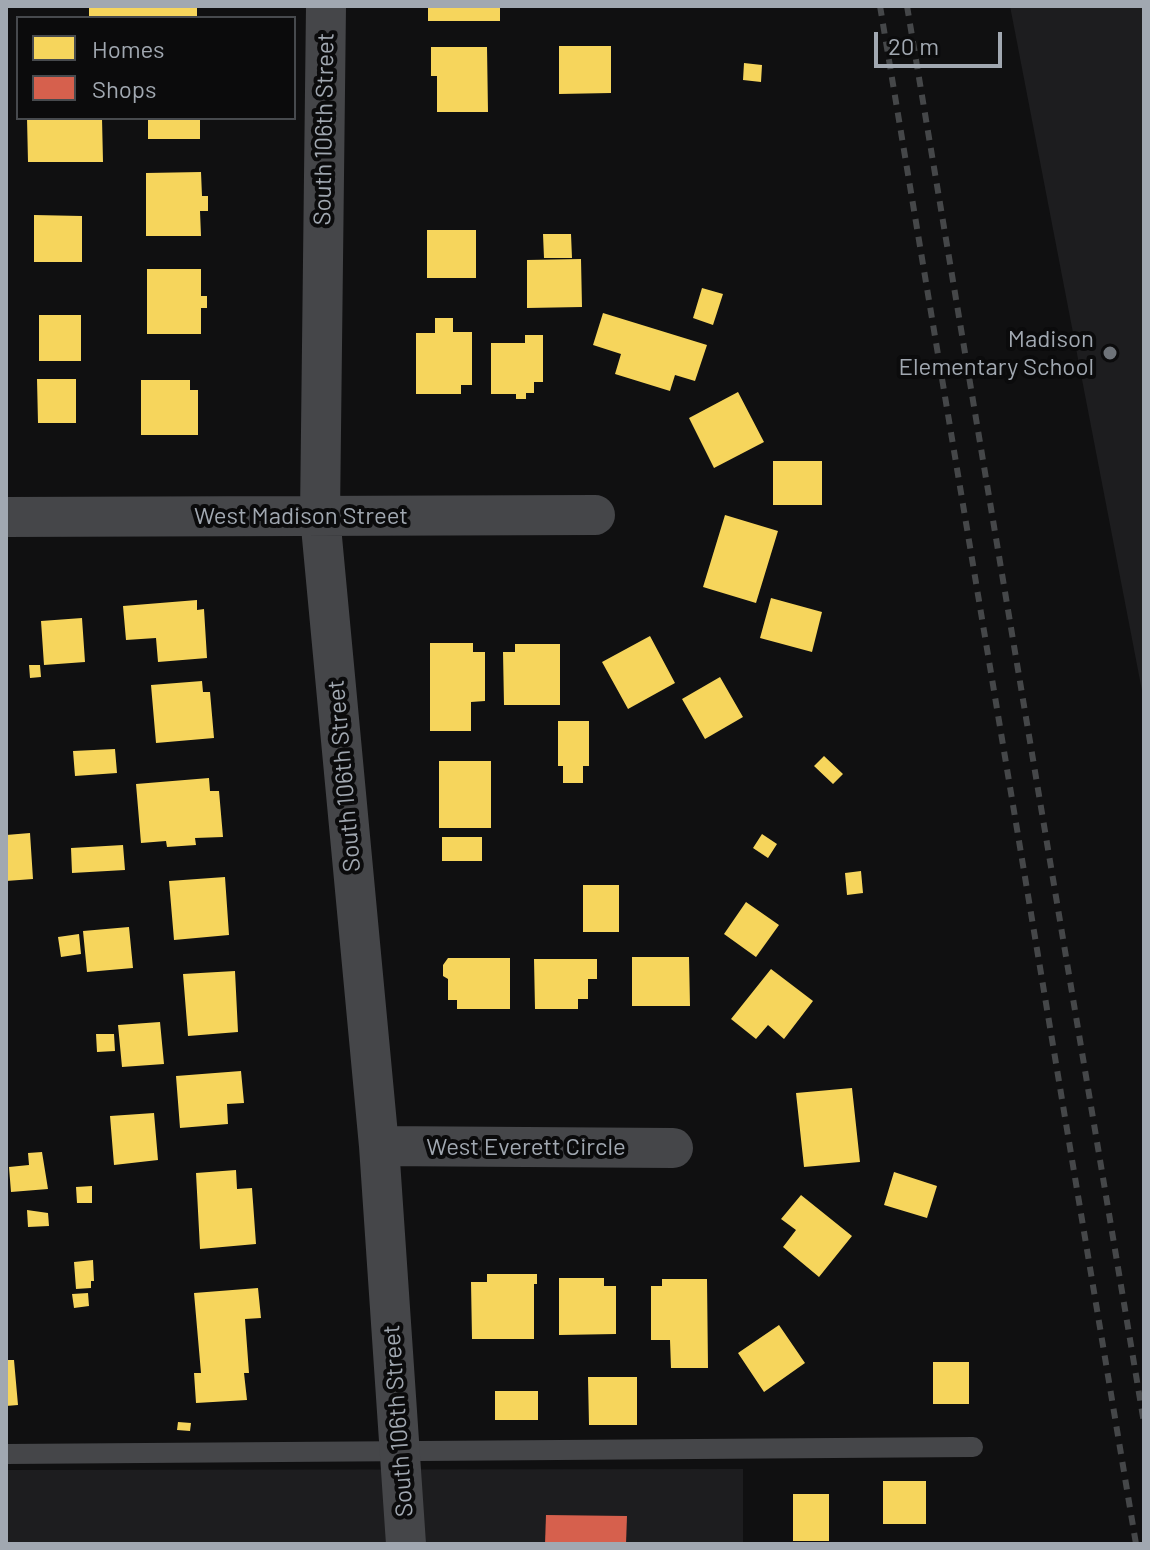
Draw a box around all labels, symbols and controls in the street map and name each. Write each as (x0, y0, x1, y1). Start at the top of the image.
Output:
legend (16, 16, 296, 120)
scale bar (878, 16, 1006, 66)
text: 20 m (888, 31, 939, 60)
street label: South 106th Street (308, 32, 340, 226)
text: Homes (92, 34, 165, 63)
text: Shops (92, 74, 157, 103)
place label: Madison Elementary School (899, 325, 1094, 381)
marker: Madison Elementary School (1101, 344, 1119, 362)
street label: West Madison Street (194, 502, 408, 530)
street label: South 106th Street (321, 679, 367, 873)
street label: West Everett Circle (426, 1133, 626, 1161)
street label: South 106th Street (377, 1324, 419, 1518)

